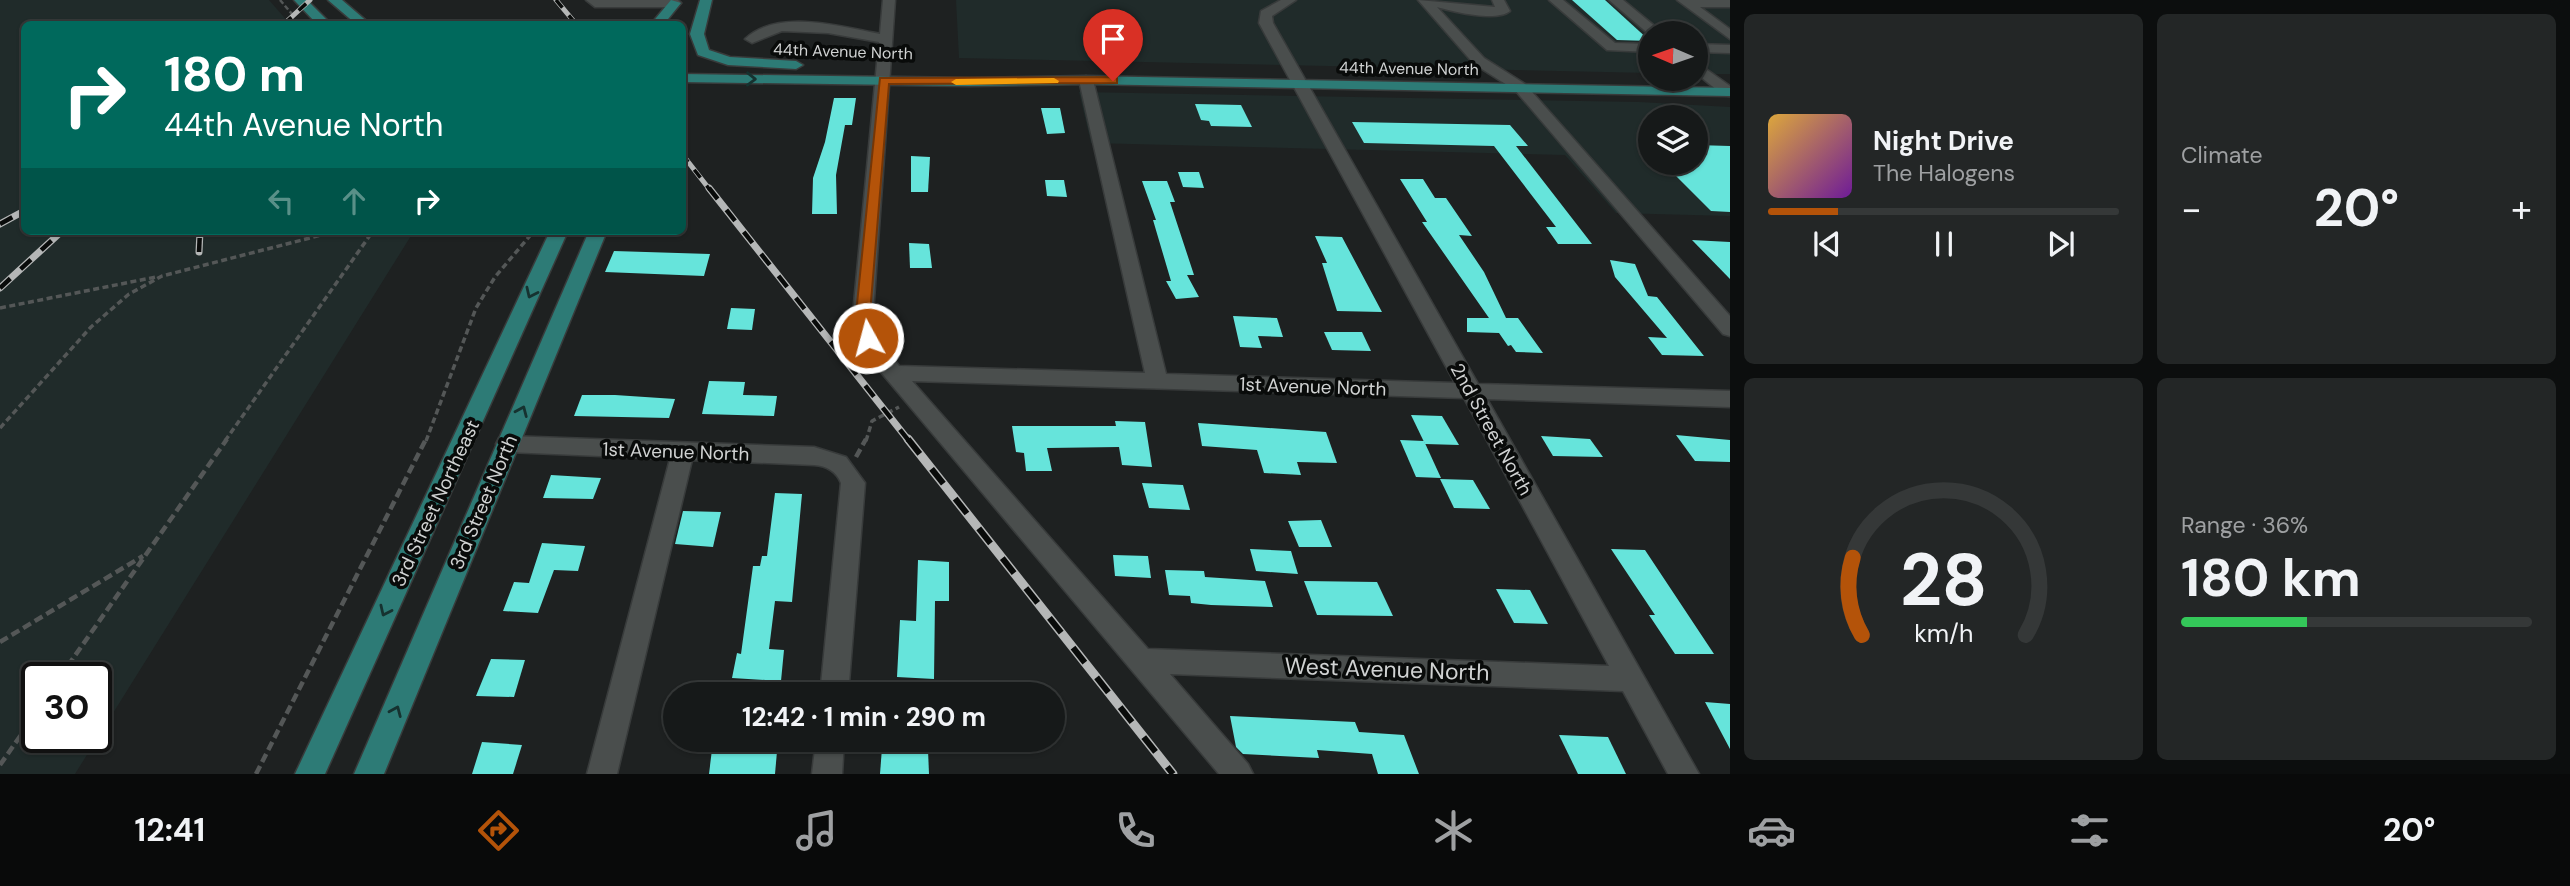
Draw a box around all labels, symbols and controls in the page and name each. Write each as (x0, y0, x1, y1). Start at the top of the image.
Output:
pin (1083, 9, 1143, 81)
icon: arrive (1094, 20, 1132, 58)
north arrow (1638, 21, 1708, 91)
map controls (1638, 21, 1708, 175)
street label: 44th Avenue North (773, 39, 913, 64)
text: 180 m (164, 42, 305, 106)
icon: right (49, 49, 140, 140)
street label: 44th Avenue North (1339, 57, 1479, 80)
one-way arrow (745, 71, 756, 86)
text: 44th Avenue North (164, 104, 443, 146)
button: layers (1638, 105, 1708, 175)
text: Night Drive (1873, 124, 2014, 158)
text: Climate (2181, 140, 2263, 170)
text: The Halogens (1873, 158, 2015, 188)
text: 20° (2314, 174, 2399, 242)
icon: left (262, 182, 300, 220)
icon: ahead (335, 182, 373, 220)
icon: right (408, 182, 446, 220)
text: − (2181, 184, 2202, 234)
text: + (2511, 184, 2532, 234)
icon: previous (1808, 225, 1846, 263)
icon: pause (1925, 225, 1963, 263)
icon: next (2042, 225, 2080, 263)
one-way arrow (526, 286, 540, 298)
position arrow (831, 301, 905, 375)
street label: 2nd Street North (1445, 359, 1538, 500)
street label: 1st Avenue North (1239, 371, 1387, 402)
one-way arrow (513, 406, 527, 418)
street label: 3rd Street Northeast (386, 416, 485, 591)
street label: 3rd Street North (444, 431, 523, 573)
street label: 1st Avenue North (602, 436, 750, 467)
text: Range · 36% (2181, 510, 2308, 540)
text: 28 (1900, 533, 1987, 628)
text: 180 km (2181, 544, 2361, 612)
one-way arrow (379, 604, 393, 616)
text: km/h (1914, 617, 1973, 650)
street label: West Avenue North (1284, 650, 1490, 688)
speed limit sign: 30 (21, 662, 112, 753)
text: 12:42 · 1 min · 290 m (742, 700, 986, 734)
one-way arrow (387, 706, 401, 718)
icon: directions (474, 806, 523, 855)
icon: music (792, 806, 841, 855)
icon: phone (1111, 806, 1160, 855)
icon: climate (1429, 806, 1478, 855)
icon: car (1747, 806, 1796, 855)
icon: filters (2065, 806, 2114, 855)
text: 12:41 (135, 809, 205, 851)
text: 20° (2383, 809, 2435, 851)

